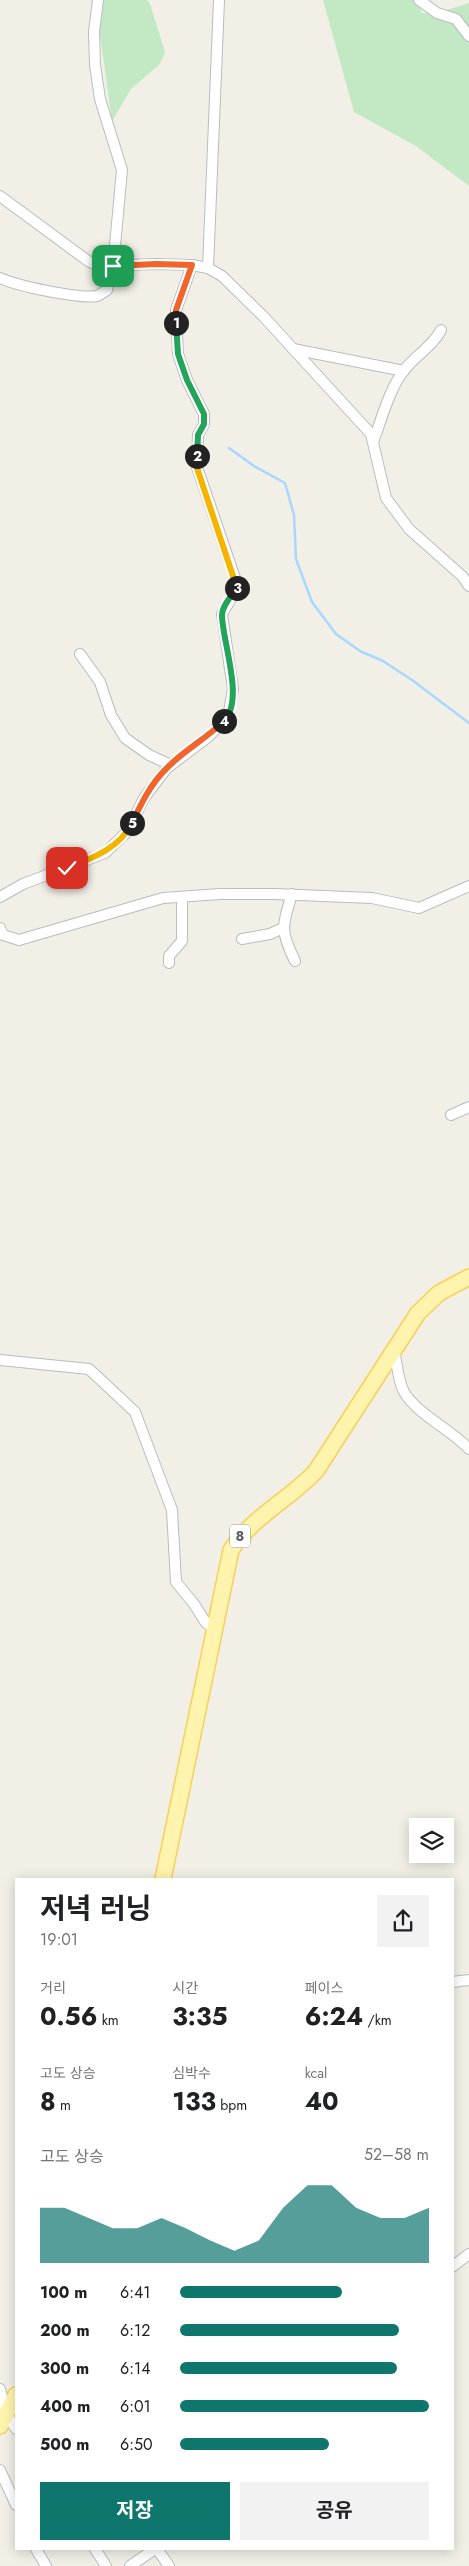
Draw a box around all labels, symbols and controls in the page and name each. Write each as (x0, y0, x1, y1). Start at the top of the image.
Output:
pin (92, 245, 134, 287)
icon: arrive (99, 252, 127, 280)
pin: 1 (164, 310, 188, 336)
text: 1 (173, 313, 180, 333)
pin: 2 (184, 444, 210, 468)
text: 2 (193, 446, 202, 466)
pin: 3 (224, 576, 250, 600)
text: 3 (233, 578, 242, 598)
pin: 4 (212, 708, 236, 734)
text: 4 (220, 711, 229, 731)
pin: 5 (120, 810, 144, 836)
text: 5 (128, 813, 137, 833)
pin (46, 847, 88, 889)
icon: check (53, 854, 81, 882)
road number: 8 (230, 1524, 250, 1548)
map controls (409, 1818, 454, 1863)
button: layers (409, 1818, 454, 1863)
text: 저녁 러닝 (40, 1888, 151, 1929)
button: share (377, 1895, 429, 1947)
text: 19:01 (40, 1928, 78, 1951)
text: 거리 (40, 1978, 66, 1998)
text: 시간 (172, 1978, 198, 1998)
text: 페이스 (305, 1978, 343, 1998)
text: 0.56 (40, 1998, 97, 2034)
text: 3:35 (172, 1998, 228, 2034)
text: 6:24 (305, 1998, 363, 2034)
text: km (97, 2010, 119, 2030)
text: /km (363, 2010, 392, 2030)
text: 고도 상승 (40, 2063, 96, 2083)
text: 심박수 (172, 2063, 211, 2083)
text: kcal (305, 2063, 327, 2083)
text: 8 (40, 2083, 56, 2119)
text: 133 (172, 2083, 216, 2119)
text: 40 (305, 2083, 339, 2119)
text: m (56, 2095, 71, 2115)
text: bpm (216, 2095, 247, 2115)
text: 52–58 m (364, 2143, 429, 2166)
text: 고도 상승 (40, 2145, 104, 2168)
text: 100 m (40, 2281, 87, 2304)
text: 6:41 (120, 2281, 151, 2304)
text: 200 m (40, 2319, 90, 2342)
text: 6:12 (120, 2319, 150, 2342)
text: 300 m (40, 2357, 89, 2380)
text: 6:14 (120, 2357, 151, 2380)
text: 400 m (40, 2395, 90, 2418)
text: 6:01 (120, 2395, 151, 2418)
text: 500 m (40, 2433, 89, 2456)
text: 6:50 (120, 2433, 153, 2456)
button: 저장 (40, 2482, 230, 2540)
button: 공유 (240, 2482, 429, 2540)

